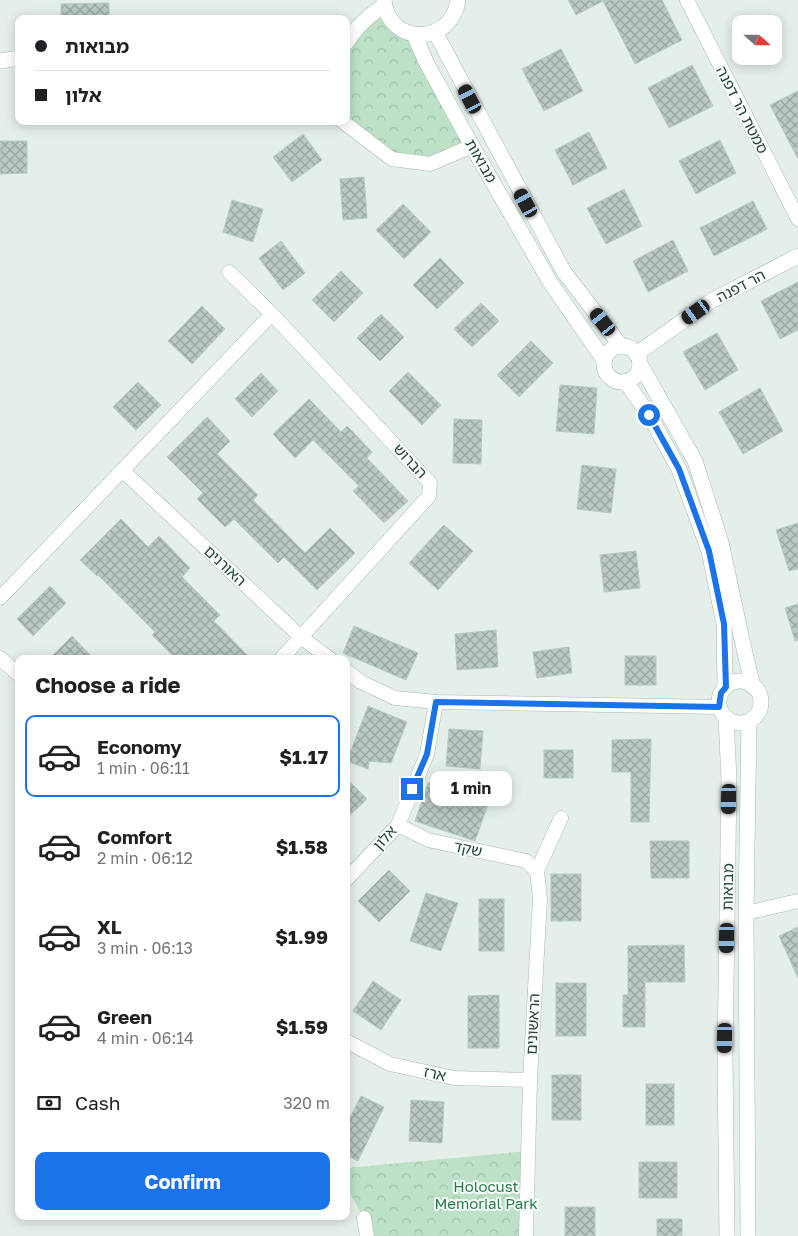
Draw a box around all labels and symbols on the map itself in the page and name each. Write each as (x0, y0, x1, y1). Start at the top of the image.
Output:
north arrow (732, 15, 782, 65)
street label: סמטת הר דפנה (713, 63, 773, 156)
car (456, 82, 483, 116)
street label: מבואות (462, 136, 502, 186)
car (512, 186, 539, 220)
street label: הר דפנה (713, 265, 768, 305)
car (679, 297, 712, 327)
car (587, 306, 618, 338)
route start (638, 404, 660, 426)
street label: הברוש (390, 439, 431, 481)
street label: האורנים (201, 541, 250, 589)
callout: 1 min (430, 772, 512, 806)
route end (401, 778, 423, 800)
car (721, 784, 736, 814)
street label: אלון (369, 821, 400, 853)
street label: שקד (452, 836, 484, 860)
street label: מבואות (718, 863, 736, 911)
car (719, 923, 734, 953)
street label: הראשונים (521, 993, 543, 1055)
car (717, 1023, 732, 1053)
street label: ארז (422, 1062, 448, 1084)
park label: Holocust Memorial Park (434, 1177, 538, 1212)

